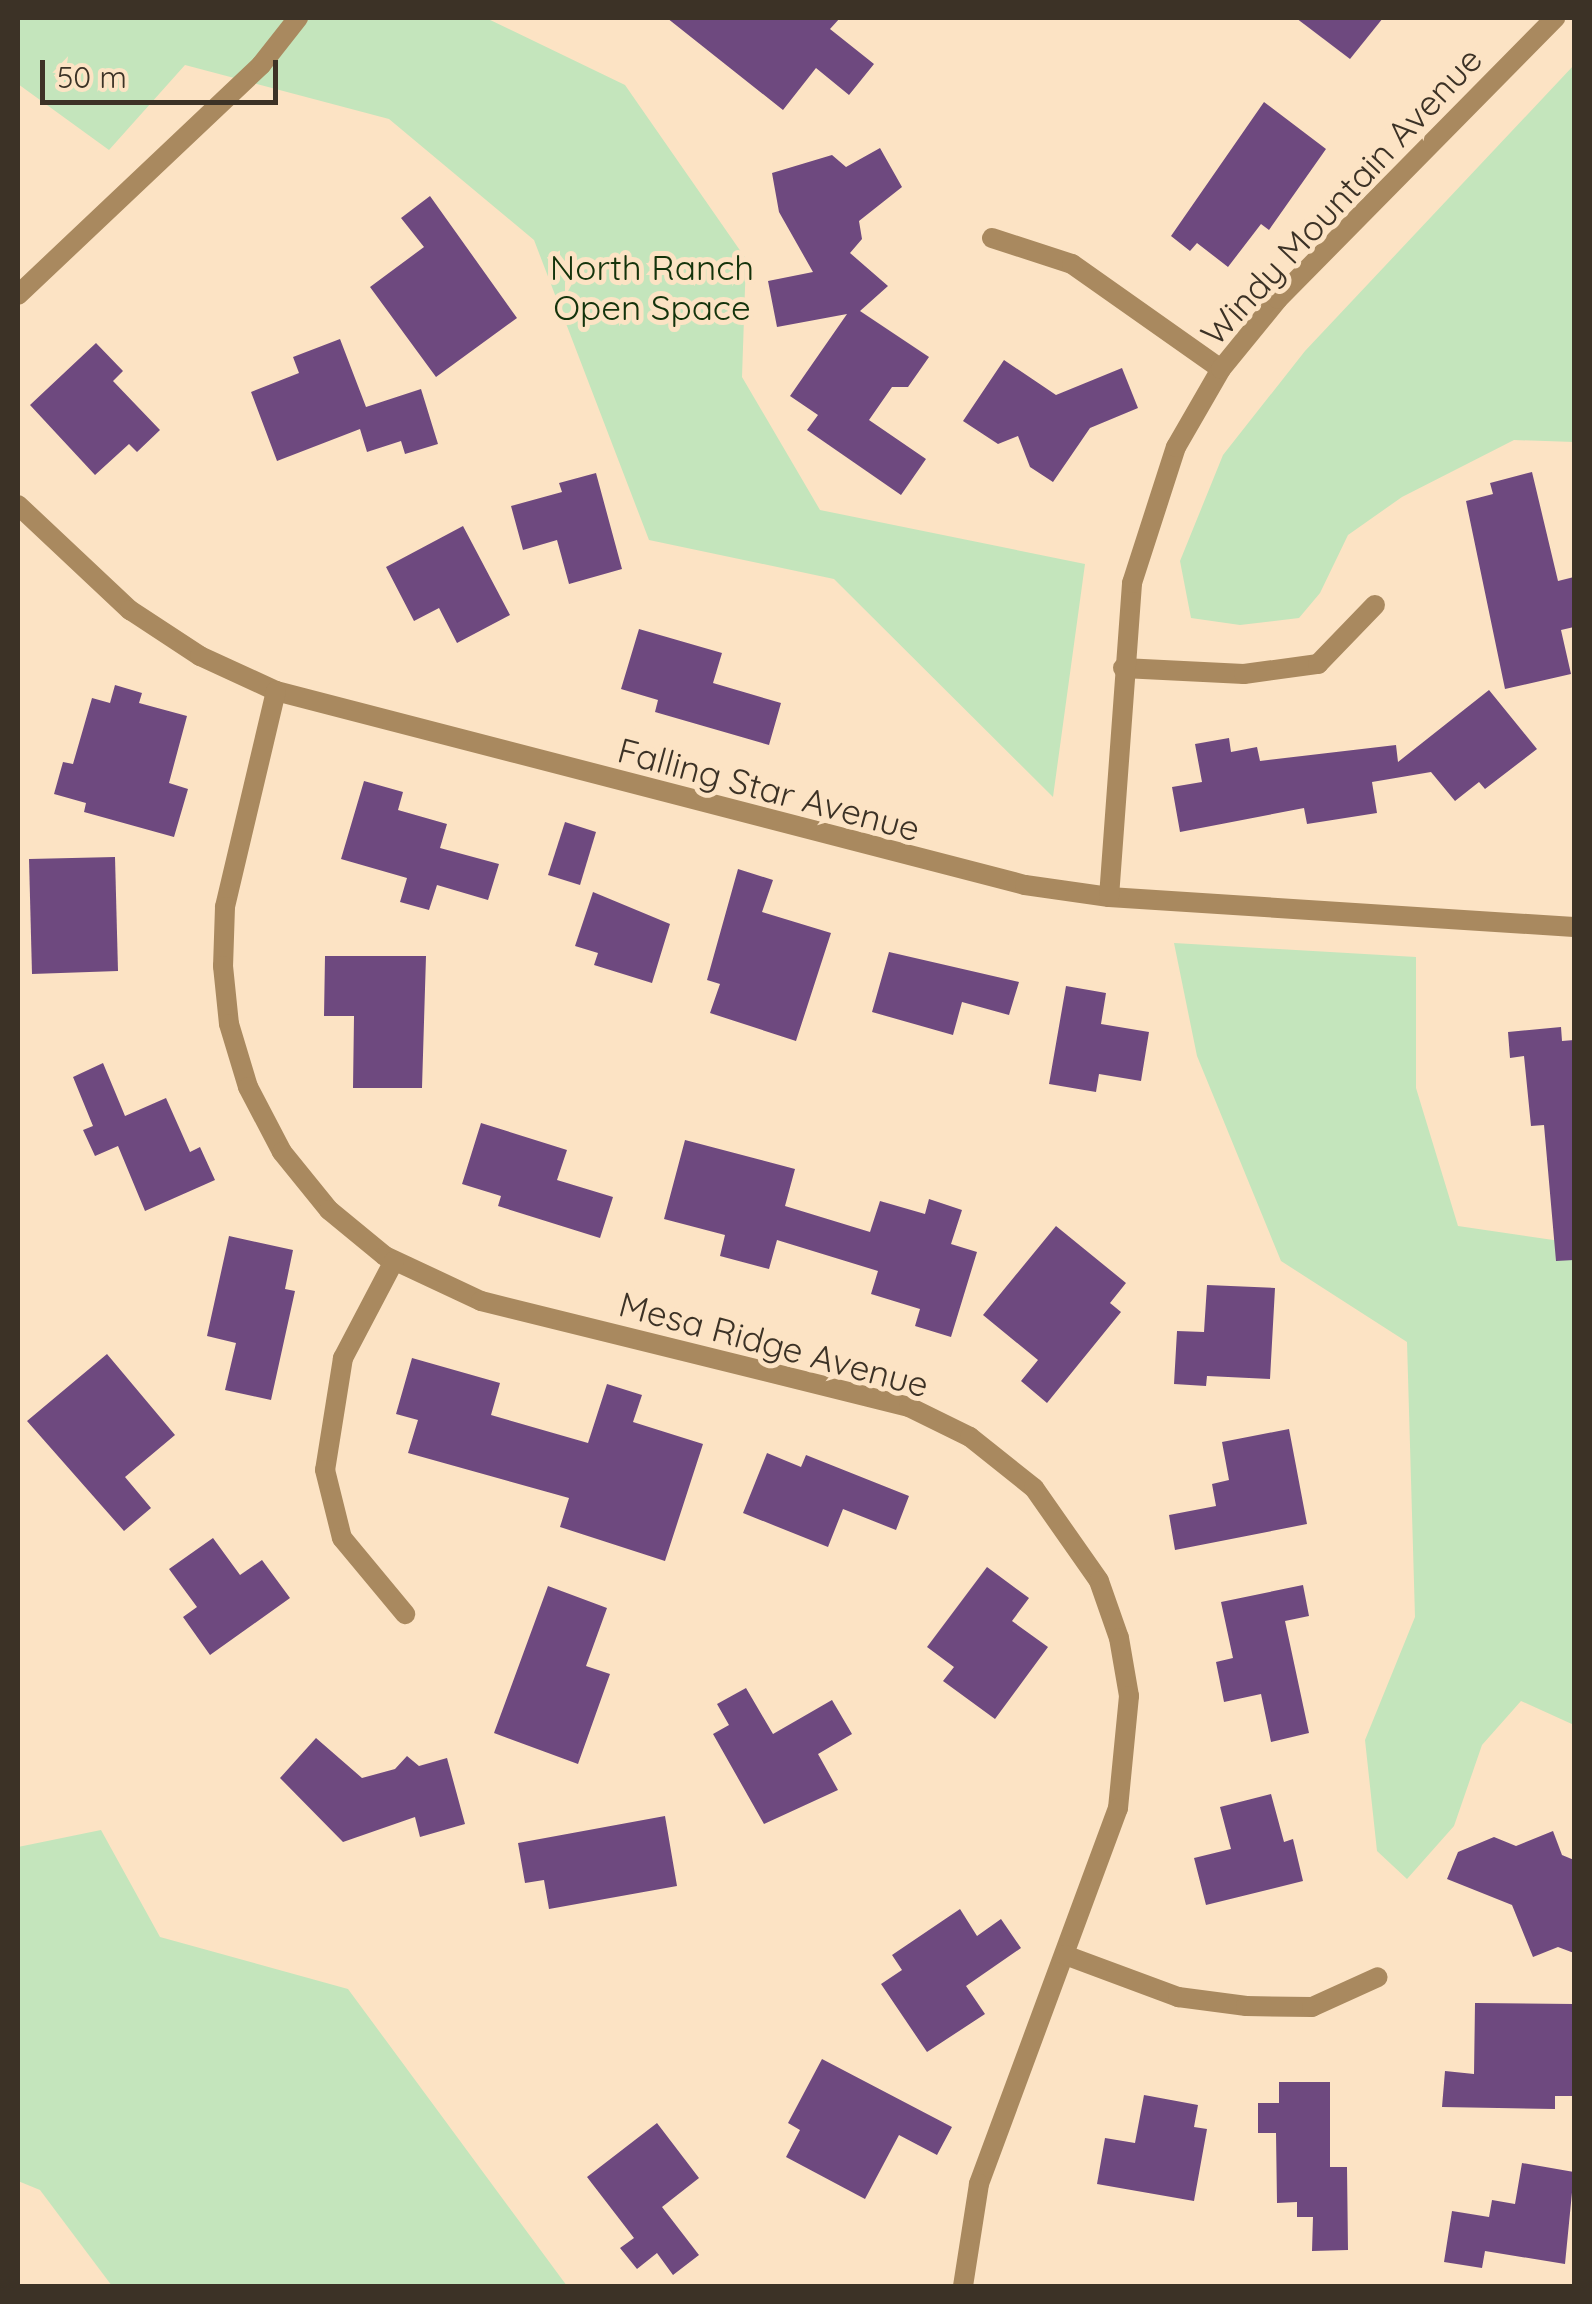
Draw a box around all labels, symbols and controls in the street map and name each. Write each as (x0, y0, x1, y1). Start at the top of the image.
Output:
street label: Windy Mountain Avenue (1192, 38, 1490, 354)
scale bar (45, 40, 282, 102)
text: 50 m (57, 58, 127, 96)
park label: North Ranch Open Space (550, 246, 754, 328)
street label: Falling Star Avenue (613, 728, 925, 850)
street label: Mesa Ridge Avenue (615, 1282, 933, 1406)

